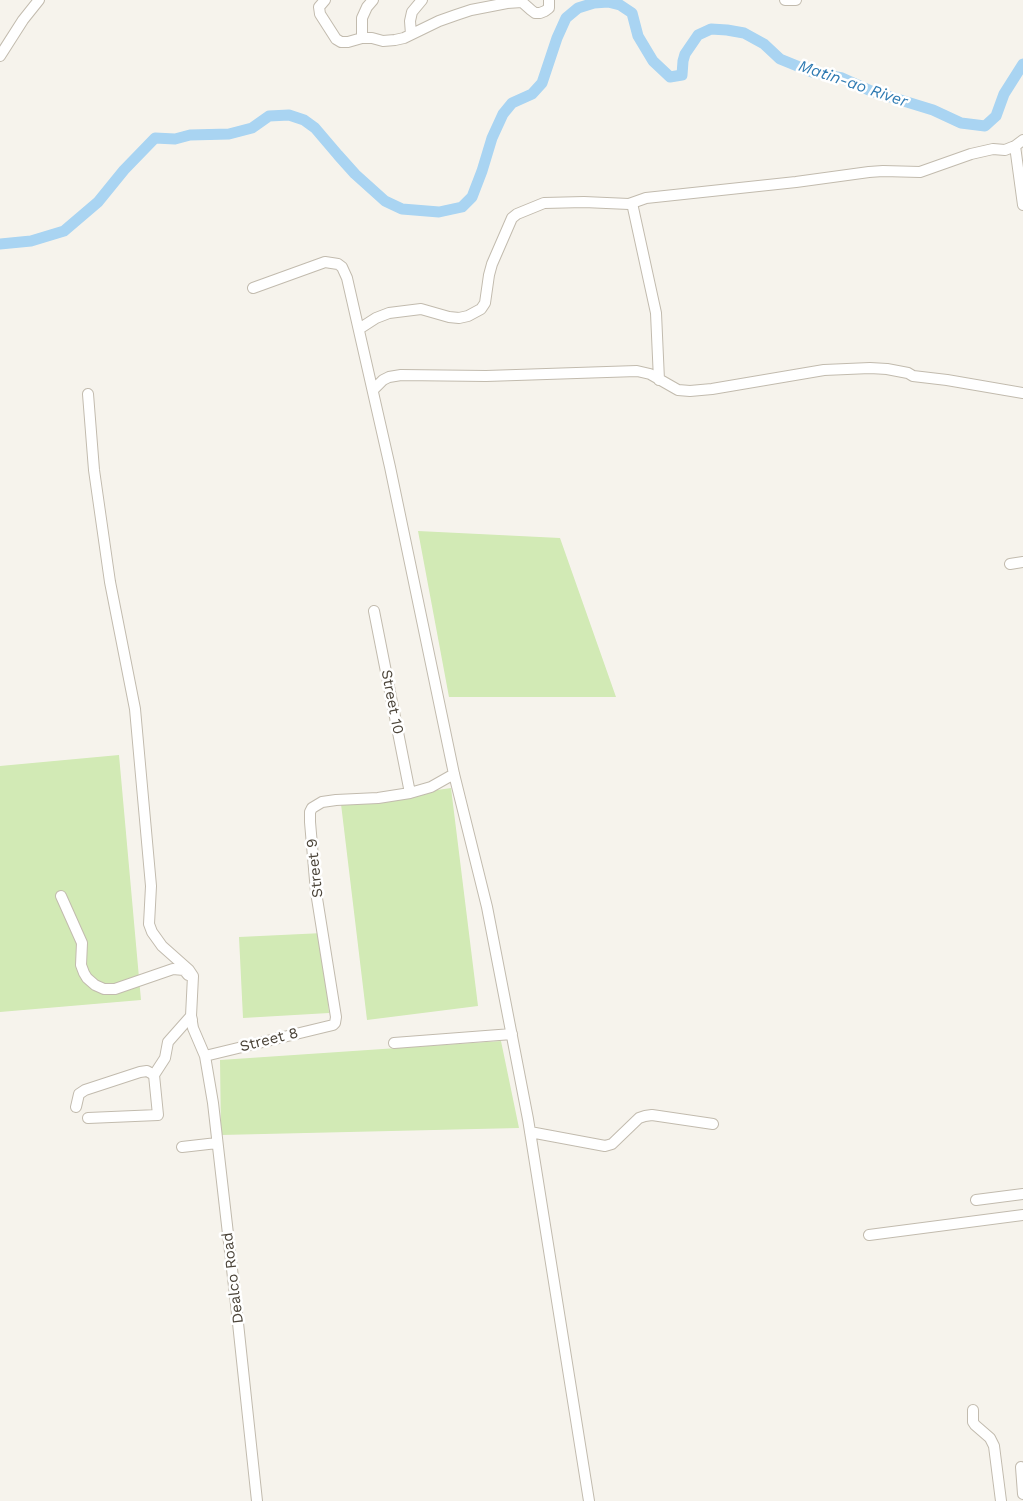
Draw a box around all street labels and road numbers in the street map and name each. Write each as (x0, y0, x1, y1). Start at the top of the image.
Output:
street label: Street 10 (377, 668, 407, 736)
street label: Street 9 (303, 837, 327, 899)
street label: Street 8 (238, 1024, 300, 1056)
street label: Dealco Road (218, 1231, 248, 1325)

